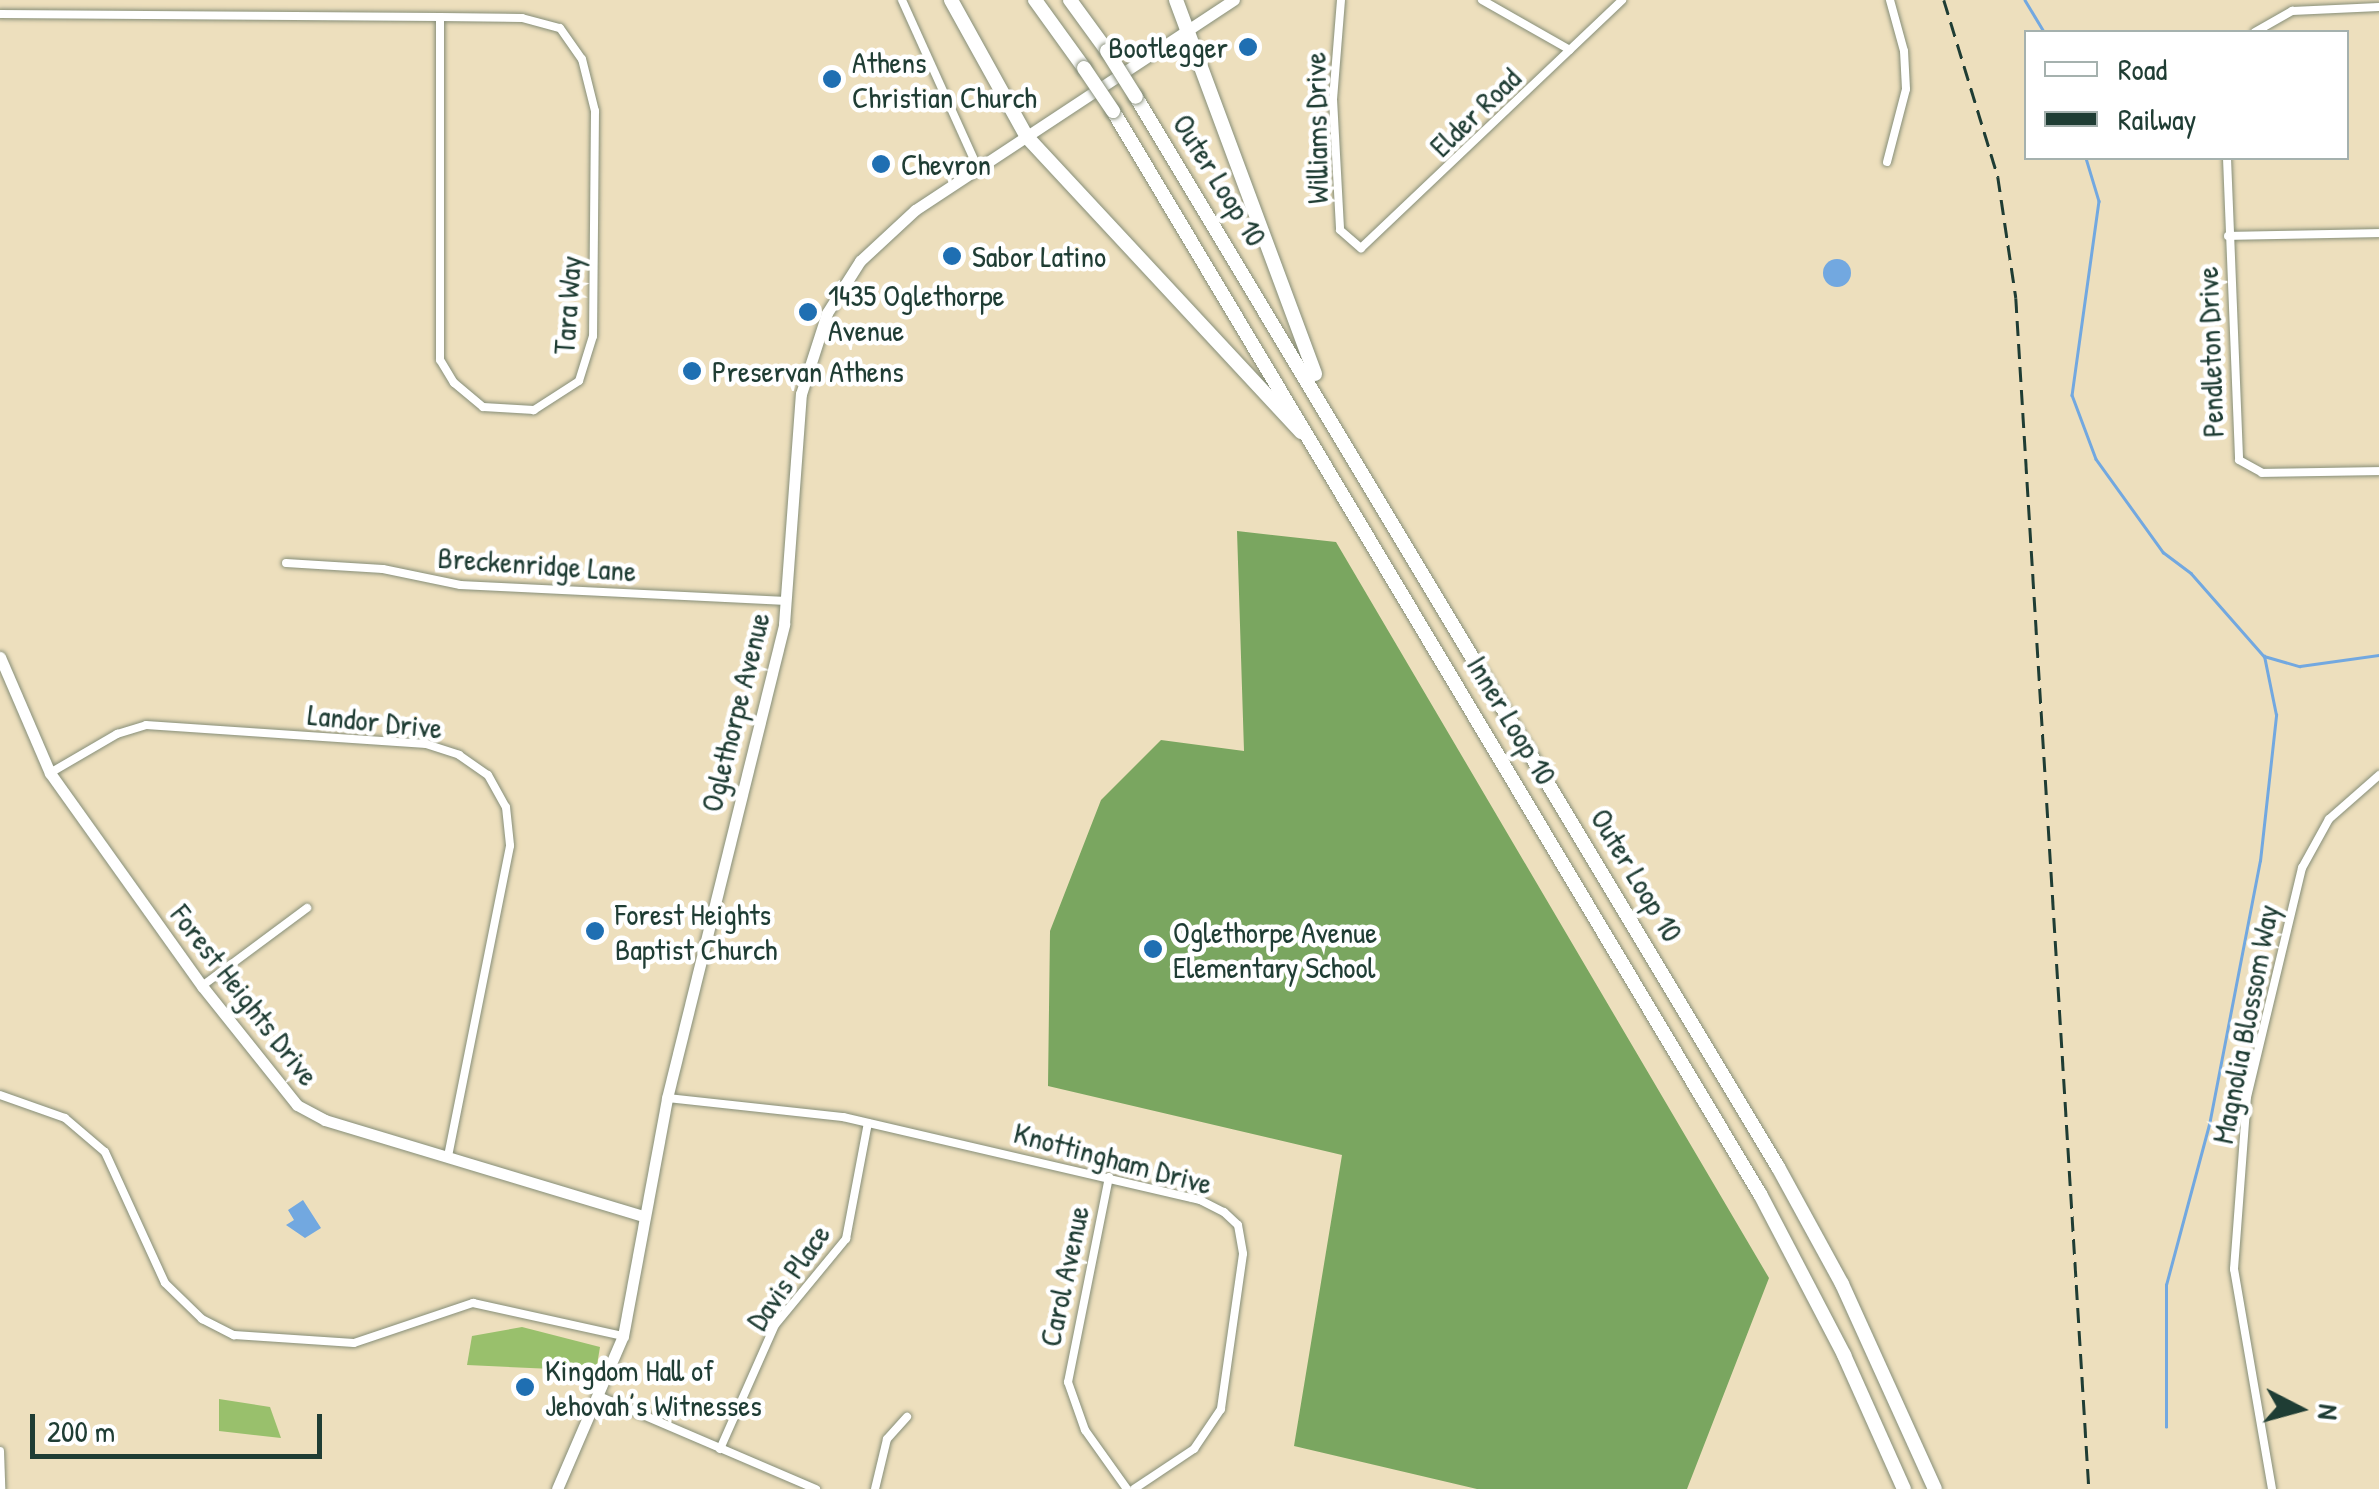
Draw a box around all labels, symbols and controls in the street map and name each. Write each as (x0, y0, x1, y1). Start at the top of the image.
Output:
place label: Bootlegger (1108, 29, 1228, 65)
legend (2024, 30, 2349, 160)
marker: Bootlegger (1237, 36, 1259, 58)
place label: Athens Christian Church (852, 44, 1037, 114)
text: Road (2118, 49, 2167, 89)
street label: Williams Drive (1297, 52, 1335, 204)
street label: Elder Road (1422, 60, 1528, 164)
marker: Athens Christian Church (821, 68, 843, 90)
text: Railway (2118, 99, 2196, 139)
street label: Outer Loop 10 (1165, 107, 1275, 253)
place label: Chevron (901, 146, 991, 182)
marker: Chevron (870, 153, 892, 175)
place label: Sabor Latino (972, 238, 1106, 274)
marker: Sabor Latino (941, 245, 963, 267)
street label: Tara Way (546, 254, 588, 356)
street label: Pendleton Drive (2189, 266, 2231, 438)
place label: 1435 Oglethorpe Avenue (828, 277, 1004, 348)
marker: 1435 Oglethorpe Avenue (797, 301, 819, 323)
place label: Preservan Athens (712, 353, 904, 389)
marker: Preservan Athens (681, 360, 703, 382)
street label: Breckenridge Lane (437, 539, 637, 589)
street label: Oglethorpe Avenue (693, 609, 777, 815)
street label: Inner Loop 10 (1459, 649, 1565, 791)
street label: Landor Drive (306, 696, 444, 746)
street label: Outer Loop 10 (1583, 802, 1691, 948)
place label: Forest Heights Baptist Church (615, 896, 777, 966)
street label: Forest Heights Drive (163, 897, 327, 1093)
street label: Magnolia Blossom Way (2204, 901, 2286, 1147)
place label: Oglethorpe Avenue Elementary School (1173, 914, 1377, 984)
marker: Forest Heights Baptist Church (584, 920, 606, 942)
marker: Oglethorpe Avenue Elementary School (1142, 938, 1164, 960)
street label: Knottingham Drive (1010, 1114, 1216, 1202)
street label: Carol Avenue (1032, 1202, 1096, 1350)
street label: Davis Place (739, 1217, 837, 1337)
place label: Kingdom Hall of Jehovah’s Witnesses (545, 1352, 762, 1422)
north arrow (2249, 1359, 2349, 1459)
marker: Kingdom Hall of Jehovah’s Witnesses (514, 1376, 536, 1398)
scale bar (35, 1394, 328, 1456)
text: N (2309, 1403, 2349, 1422)
text: 200 m (47, 1411, 115, 1451)

